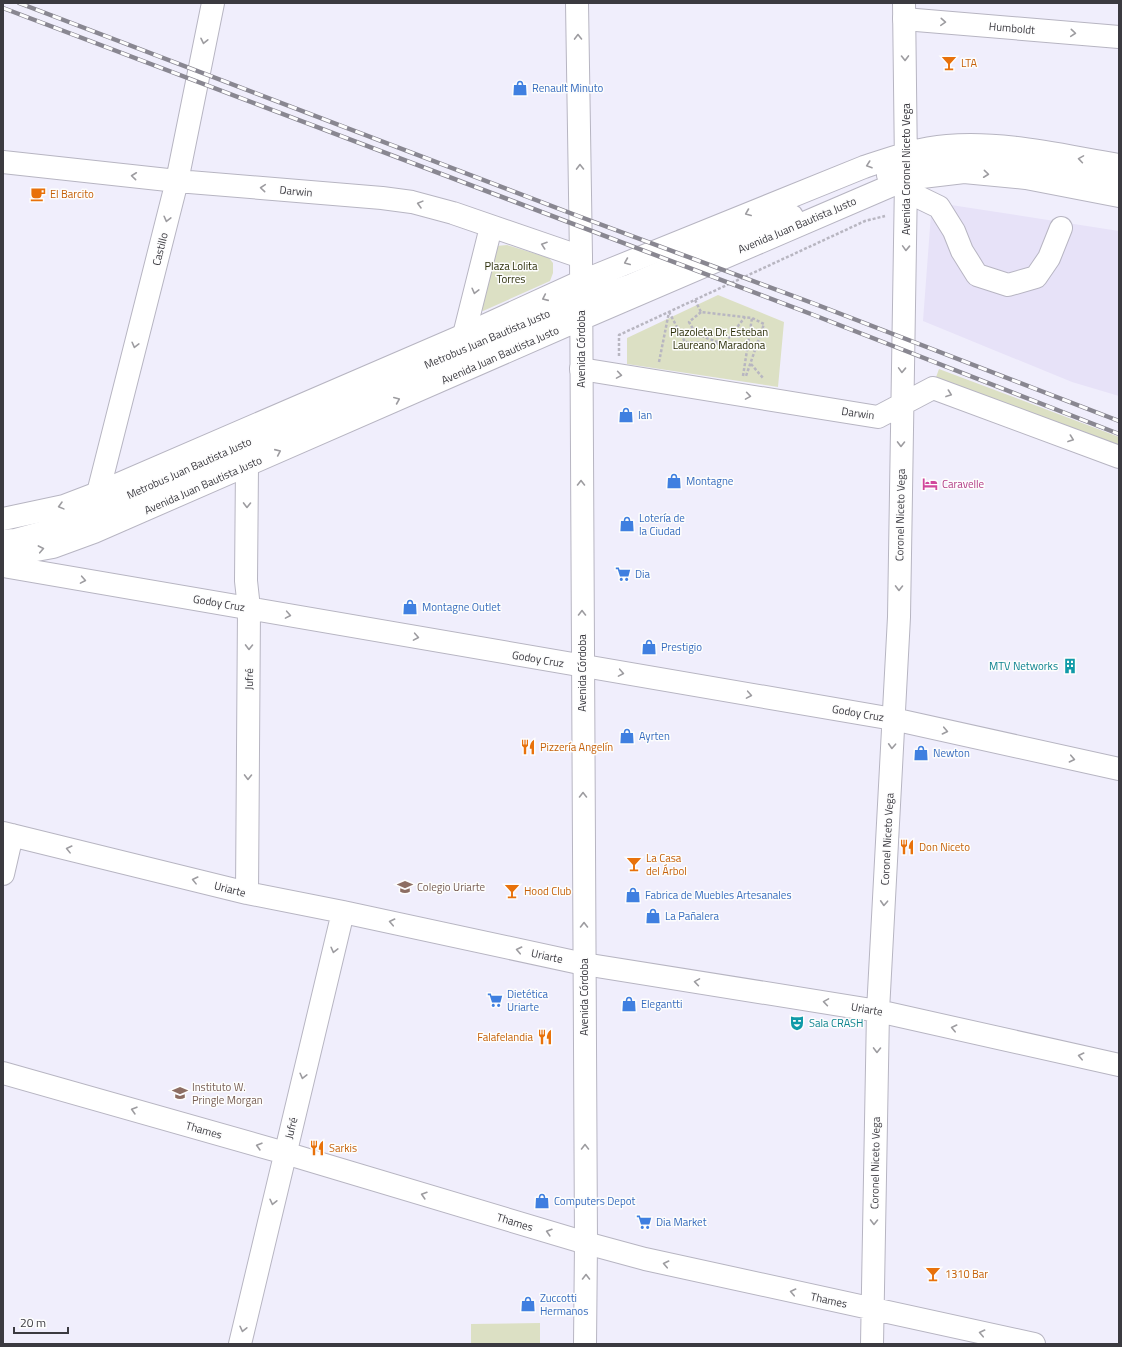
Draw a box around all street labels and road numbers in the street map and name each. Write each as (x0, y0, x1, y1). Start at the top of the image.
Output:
street label: Humboldt (988, 18, 1036, 38)
street label: Avenida Coronel Niceto Vega (898, 103, 914, 235)
street label: Darwin (279, 182, 313, 200)
street label: Avenida Juan Bautista Justo (735, 193, 859, 257)
street label: Castillo (148, 231, 172, 267)
street label: Metrobus Juan Bautista Justo (422, 305, 553, 373)
street label: Avenida Córdoba (573, 310, 589, 388)
street label: Avenida Juan Bautista Justo (439, 322, 562, 388)
street label: Darwin (840, 403, 876, 423)
street label: Metrobus Juan Bautista Justo (124, 433, 254, 503)
street label: Avenida Juan Bautista Justo (142, 452, 265, 518)
street label: Coronel Niceto Vega (891, 468, 909, 561)
street label: Godoy Cruz (192, 591, 246, 615)
street label: Avenida Córdoba (574, 634, 590, 712)
street label: Godoy Cruz (511, 647, 565, 671)
street label: Jufré (241, 667, 257, 690)
street label: Godoy Cruz (831, 701, 885, 725)
street label: Coronel Niceto Vega (877, 792, 897, 886)
street label: Uriarte (213, 877, 248, 901)
street label: Uriarte (530, 945, 565, 967)
street label: Avenida Córdoba (576, 958, 592, 1036)
street label: Uriarte (850, 998, 885, 1020)
street label: Jufré (281, 1115, 302, 1141)
street label: Coronel Niceto Vega (866, 1116, 884, 1209)
street label: Thames (184, 1117, 224, 1143)
street label: Thames (495, 1209, 535, 1235)
street label: Thames (809, 1288, 849, 1312)

